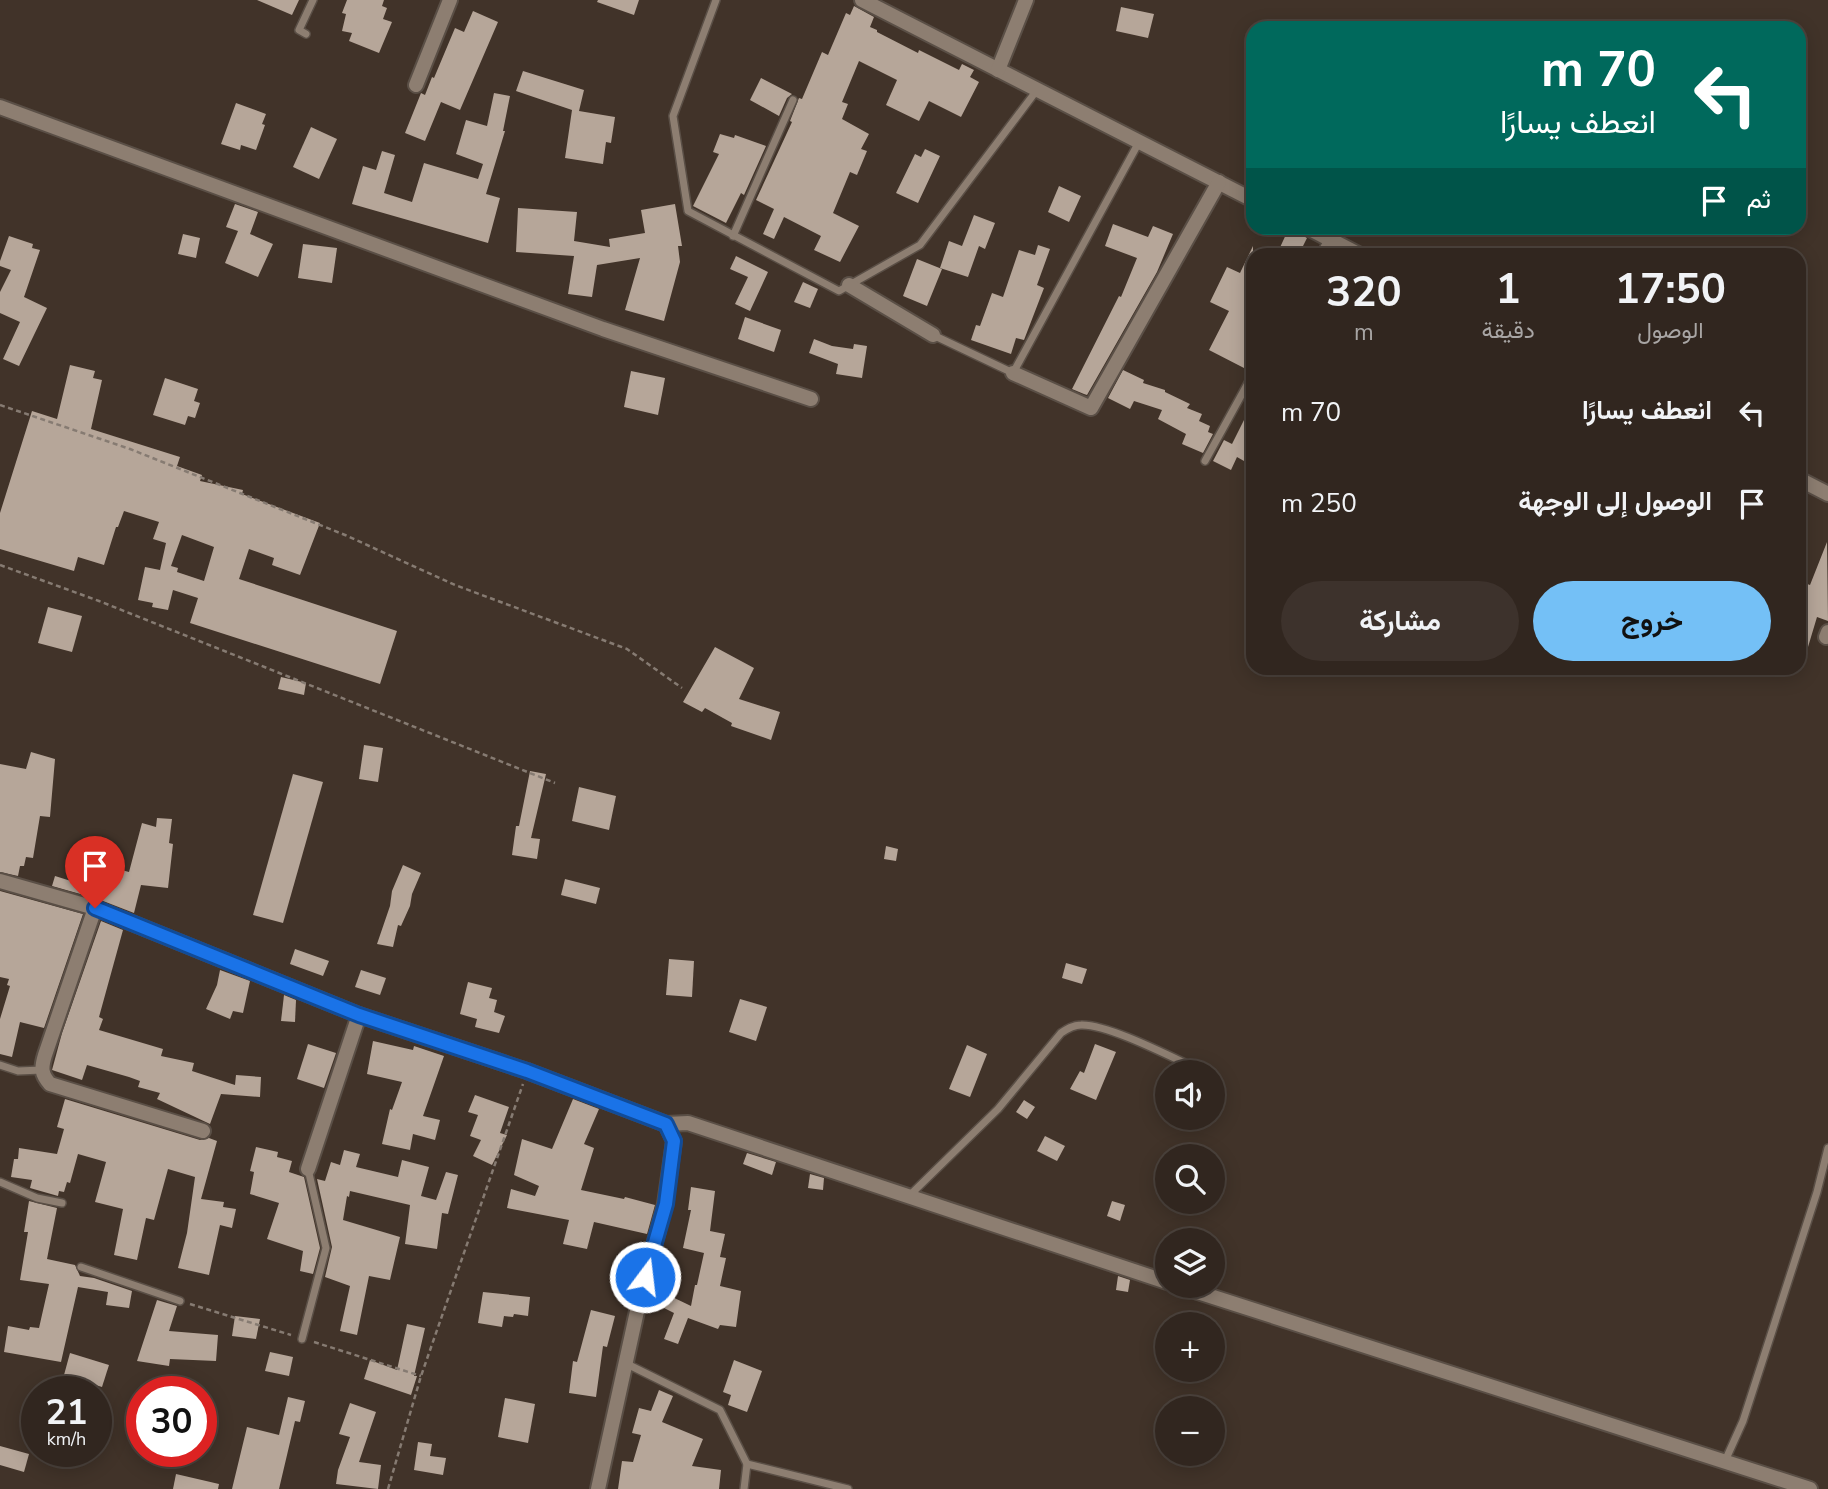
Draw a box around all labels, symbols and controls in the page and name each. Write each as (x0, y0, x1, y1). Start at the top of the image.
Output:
text: 70 m (1541, 36, 1656, 103)
icon: left (1680, 49, 1771, 140)
text: انعطف يسارًا (1500, 101, 1656, 144)
icon: arrive (1695, 182, 1733, 220)
text: ثم (1747, 182, 1771, 217)
text: 1 (1496, 261, 1521, 318)
text: 17:50 (1615, 261, 1726, 318)
text: 320 (1326, 264, 1402, 321)
text: دقيقة (1482, 315, 1535, 346)
text: الوصول (1637, 315, 1704, 346)
text: m (1354, 317, 1374, 348)
text: انعطف يسارًا (1582, 393, 1712, 428)
icon: left (1733, 394, 1771, 432)
text: 70 m (1281, 395, 1341, 430)
text: الوصول إلى الوجهة (1518, 484, 1712, 519)
icon: arrive (1733, 485, 1771, 523)
text: 250 m (1281, 486, 1357, 521)
button: مشاركة (1281, 581, 1519, 661)
button: خروج (1533, 581, 1771, 661)
pin (65, 836, 125, 908)
icon: arrive (76, 847, 114, 885)
map controls (1155, 1060, 1225, 1466)
button: sound (1155, 1060, 1225, 1130)
button: search (1155, 1144, 1225, 1214)
button: layers (1155, 1228, 1225, 1298)
position arrow (608, 1240, 682, 1314)
button: + (1155, 1312, 1225, 1382)
speed limit sign: 30 (126, 1376, 217, 1467)
text: 21 (45, 1389, 88, 1436)
button: − (1155, 1396, 1225, 1466)
text: km/h (47, 1427, 86, 1451)

